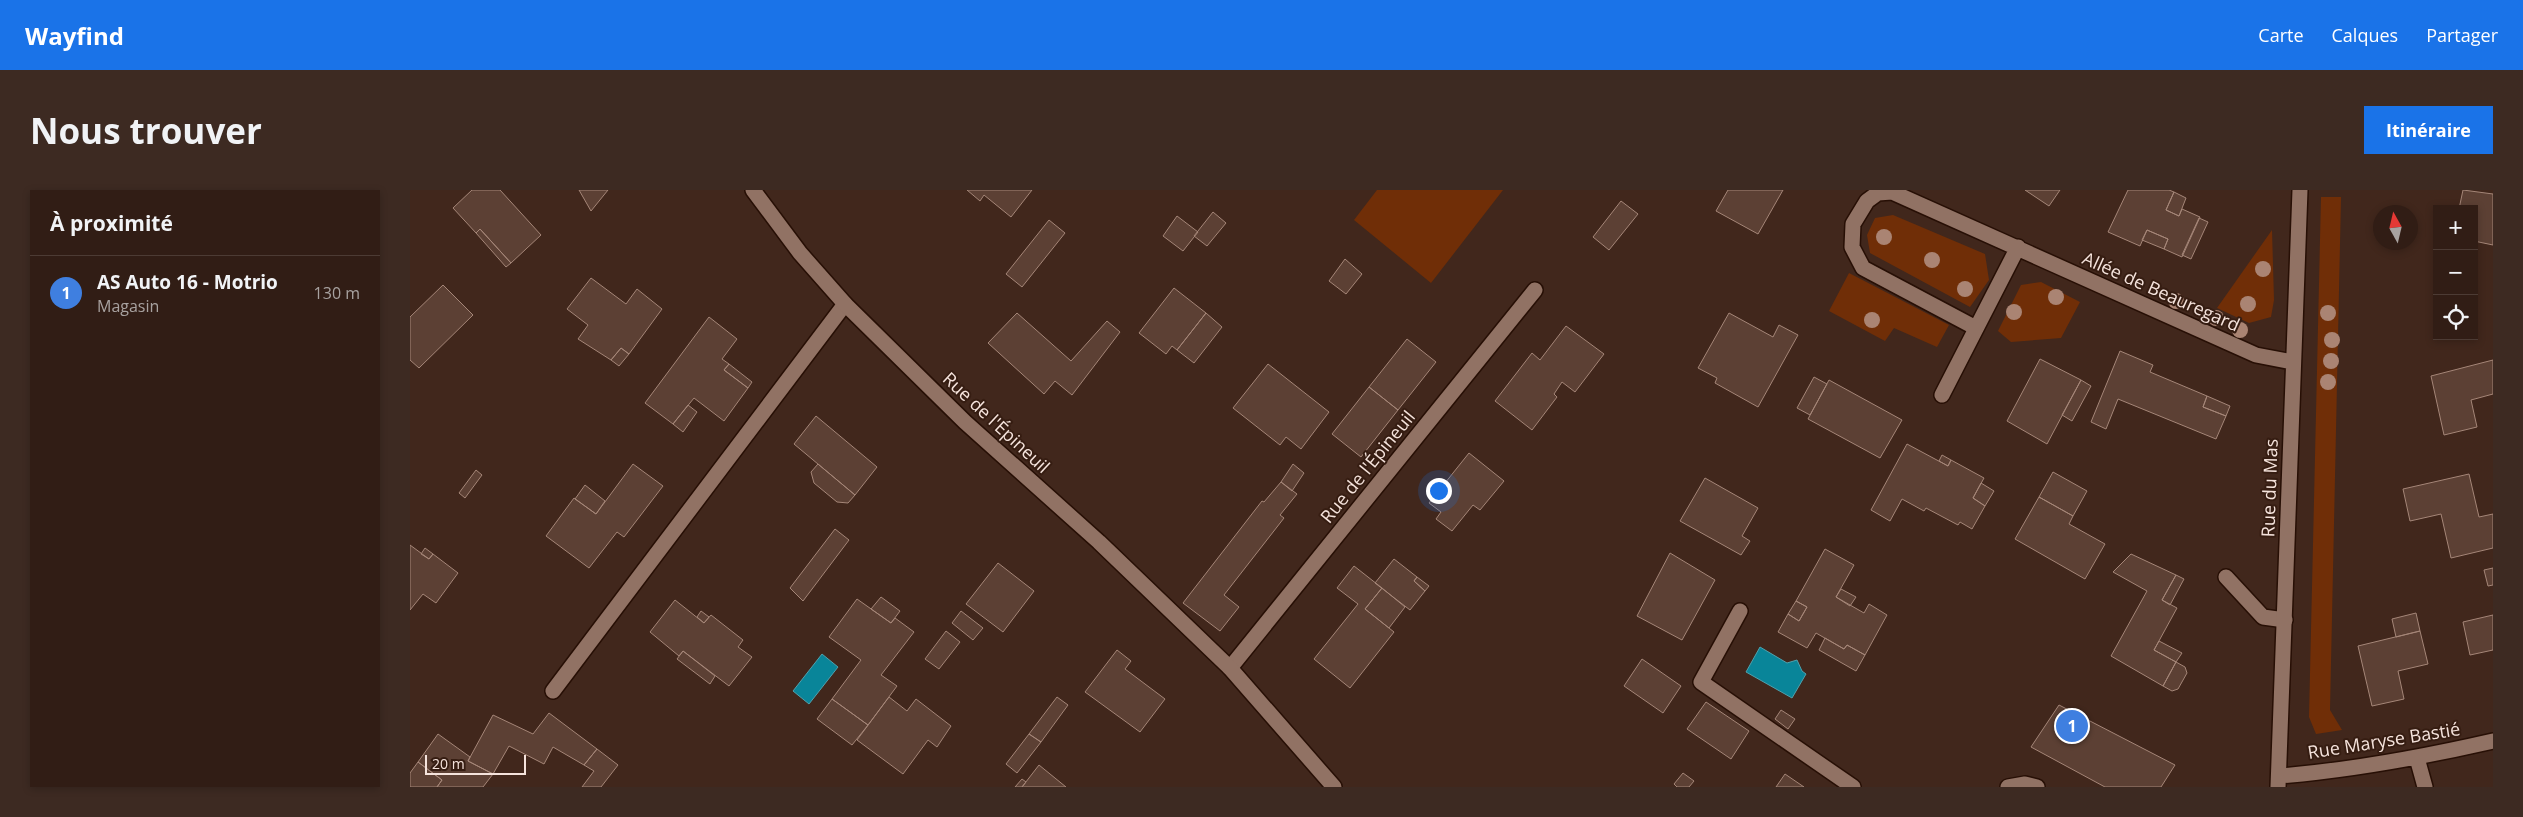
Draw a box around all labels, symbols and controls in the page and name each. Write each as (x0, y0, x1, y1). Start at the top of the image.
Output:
text: Wayfind (25, 19, 124, 52)
text: Carte (2258, 23, 2304, 47)
text: Calques (2332, 23, 2398, 47)
text: Partager (2426, 23, 2498, 47)
button: Itinéraire (2364, 106, 2493, 154)
text: Nous trouver (30, 107, 262, 154)
north arrow (2373, 205, 2418, 250)
map controls (2433, 205, 2478, 340)
button: + (2433, 205, 2478, 250)
text: À proximité (50, 209, 173, 237)
street label: Allée de Beauregard (2079, 246, 2244, 337)
button: − (2433, 250, 2478, 295)
text: AS Auto 16 - Motrio (97, 269, 278, 295)
text: 1 (61, 282, 71, 304)
text: 130 m (314, 282, 360, 304)
text: Magasin (97, 295, 159, 317)
button: locate (2433, 295, 2478, 340)
street label: Rue de l'Épineuil (938, 366, 1055, 478)
street label: Rue de l'Épineuil (1314, 405, 1420, 528)
street label: Rue du Mas (2255, 438, 2283, 538)
your location (1426, 478, 1452, 504)
pin: 1 (2056, 707, 2088, 745)
street label: Rue Maryse Bastié (2306, 716, 2462, 764)
scale bar (425, 752, 526, 775)
text: 20 m (432, 754, 465, 773)

